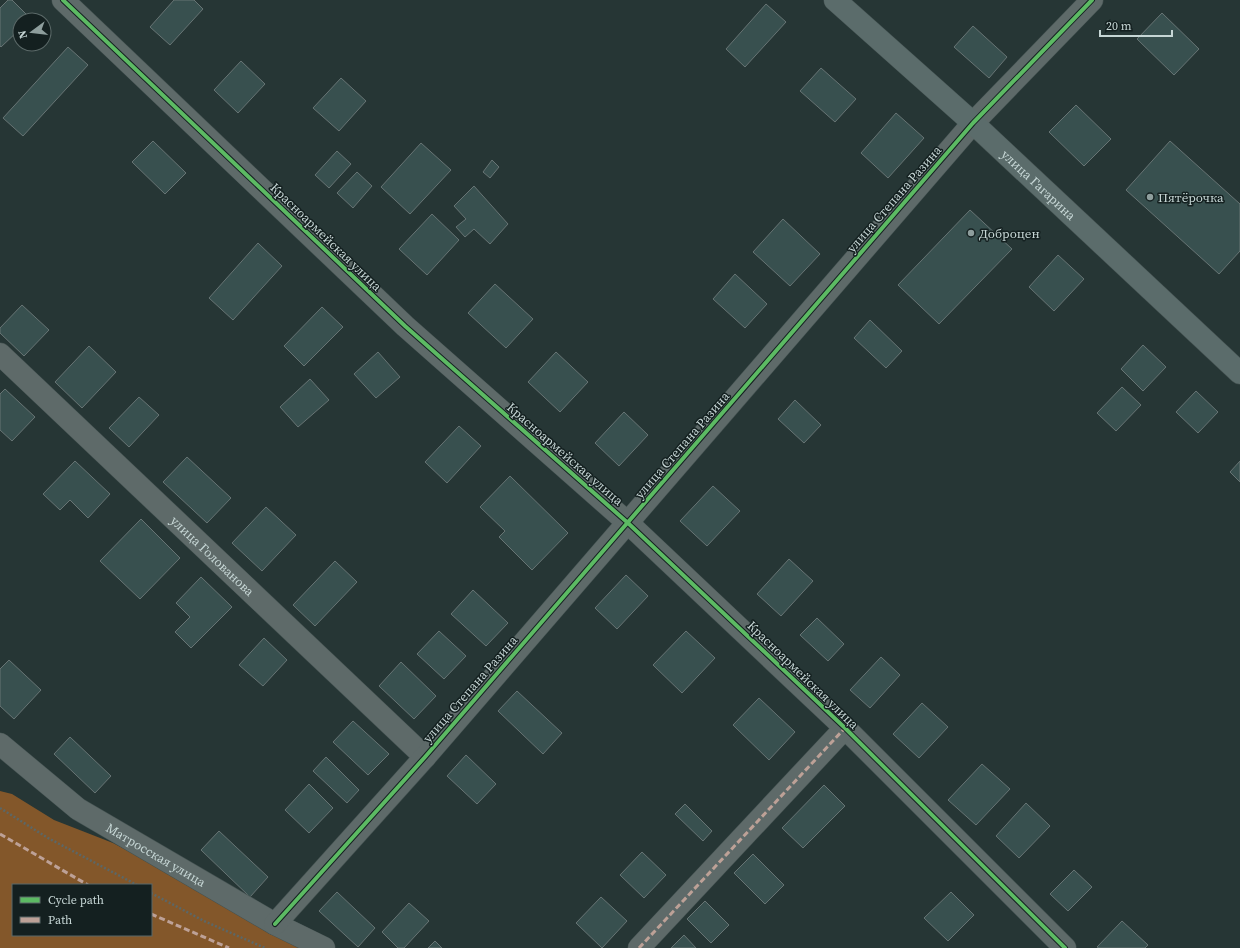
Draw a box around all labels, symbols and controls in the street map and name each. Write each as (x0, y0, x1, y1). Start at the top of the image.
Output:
north arrow (12, 12, 52, 52)
scale bar (1100, 12, 1172, 38)
text: 20 m (1106, 18, 1132, 34)
text: N (15, 29, 31, 40)
street label: улица Степана Разина (843, 142, 945, 256)
street label: улица Гагарина (998, 146, 1080, 224)
street label: Красноармейская улица (267, 179, 386, 295)
place label: Пятёрочка (1158, 189, 1224, 206)
marker: Пятёрочка (1145, 192, 1155, 202)
place label: Доброцен (979, 225, 1040, 242)
marker: Доброцен (966, 228, 976, 238)
street label: улица Степана Разина (631, 388, 733, 502)
street label: Красноармейская улица (503, 399, 627, 509)
street label: улица Голованова (167, 512, 258, 600)
street label: Красноармейская улица (744, 617, 863, 733)
street label: улица Степана Разина (419, 632, 521, 746)
street label: Матросская улица (103, 819, 209, 890)
legend (12, 884, 152, 936)
text: Cycle path (48, 892, 104, 908)
text: Path (48, 912, 72, 928)

